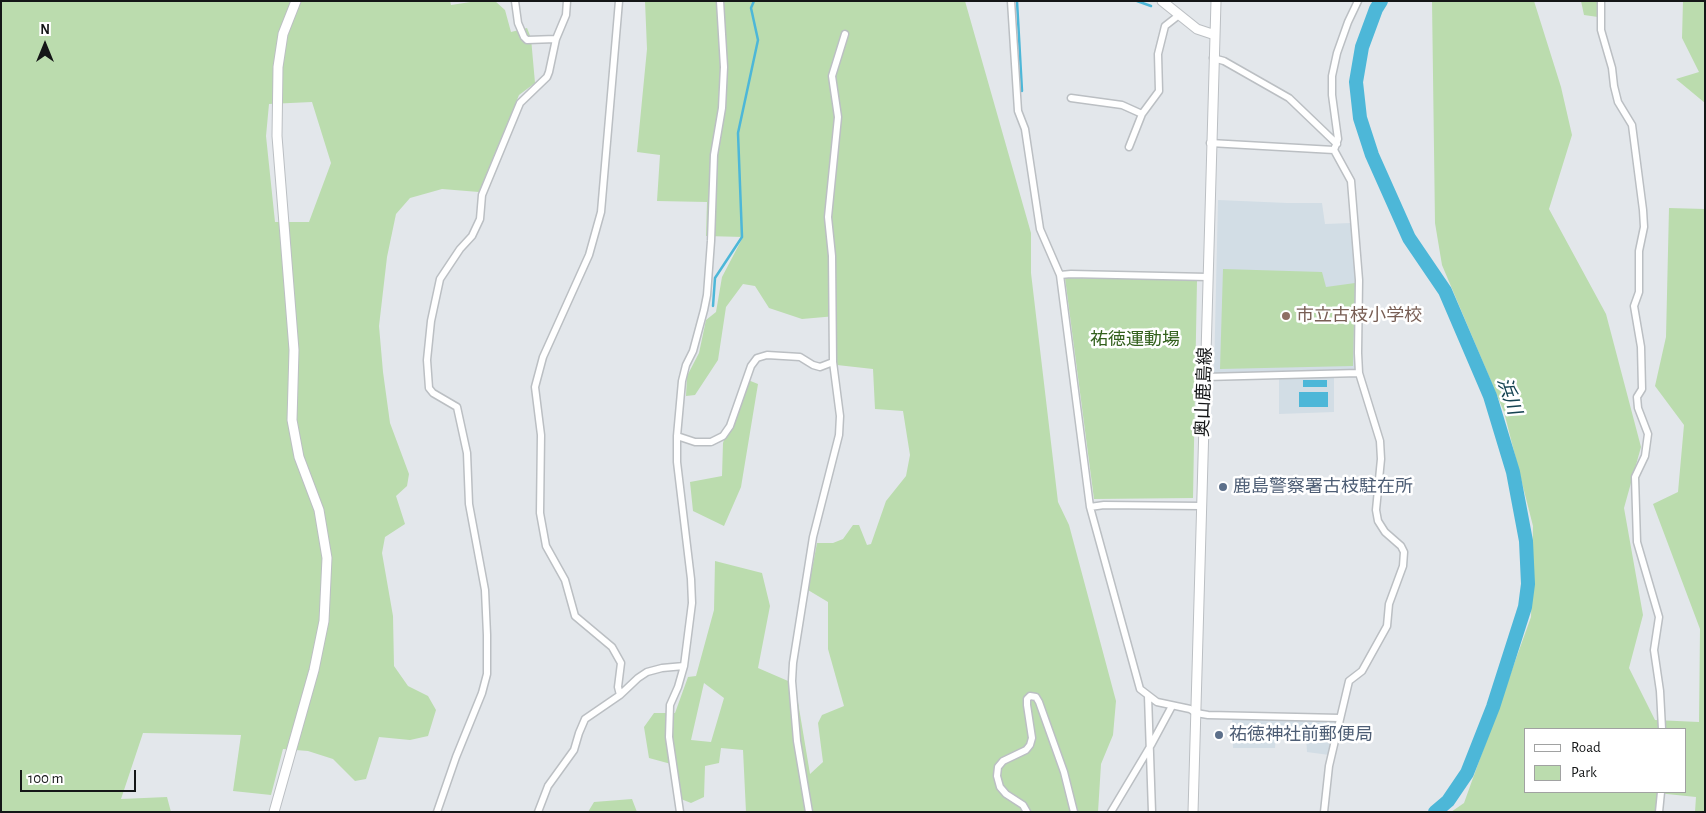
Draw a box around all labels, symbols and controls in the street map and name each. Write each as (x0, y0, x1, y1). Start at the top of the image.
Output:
north arrow (20, 20, 70, 70)
text: N (40, 23, 50, 37)
place label: 市立古枝小学校 (1296, 305, 1422, 327)
marker: 市立古枝小学校 (1280, 310, 1292, 322)
park label: 祐徳運動場 (1090, 329, 1180, 351)
street label: 奥山鹿島線 (1192, 347, 1216, 437)
water label: 浜川 (1492, 374, 1526, 418)
place label: 鹿島警察署古枝駐在所 (1233, 476, 1413, 498)
marker: 鹿島警察署古枝駐在所 (1217, 481, 1229, 493)
place label: 祐徳神社前郵便局 (1229, 724, 1373, 746)
legend (1524, 728, 1686, 793)
marker: 祐徳神社前郵便局 (1213, 729, 1225, 741)
text: Road (1571, 740, 1601, 755)
scale bar (22, 760, 139, 792)
text: Park (1571, 765, 1597, 780)
text: 100 m (28, 771, 63, 786)

